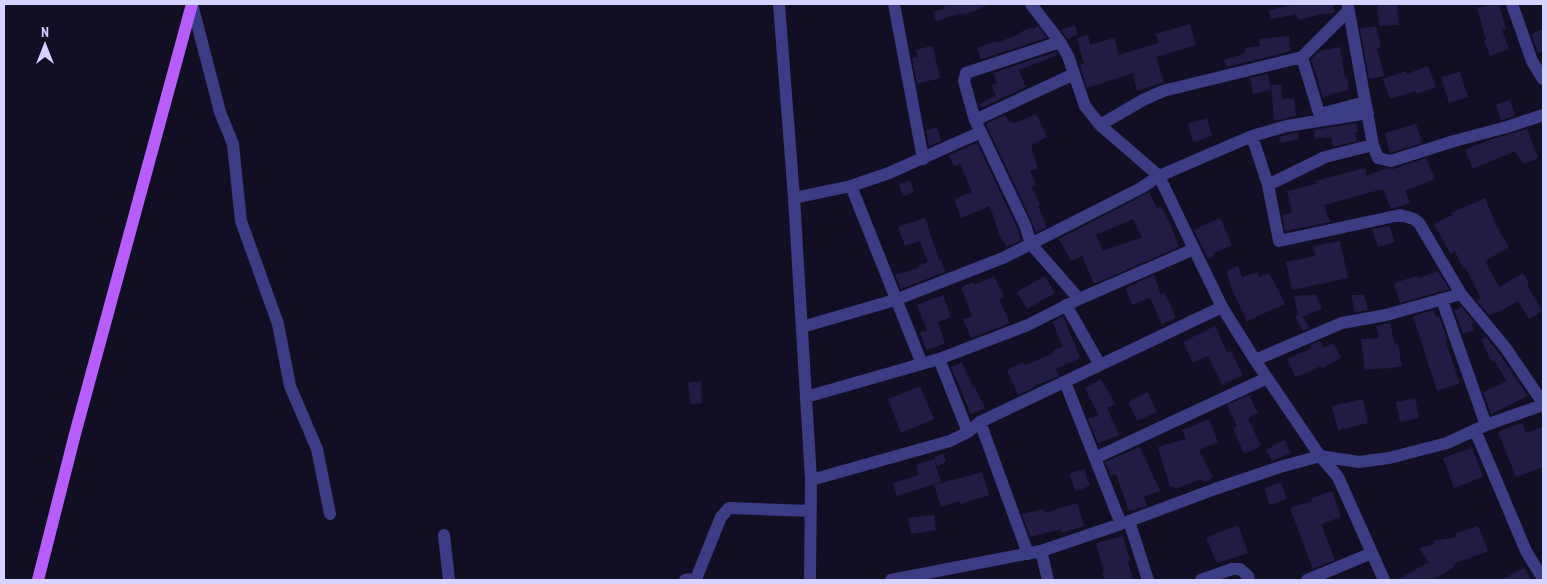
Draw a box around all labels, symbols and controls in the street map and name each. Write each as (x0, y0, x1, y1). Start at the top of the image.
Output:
north arrow (20, 20, 70, 70)
text: N (41, 23, 49, 41)

